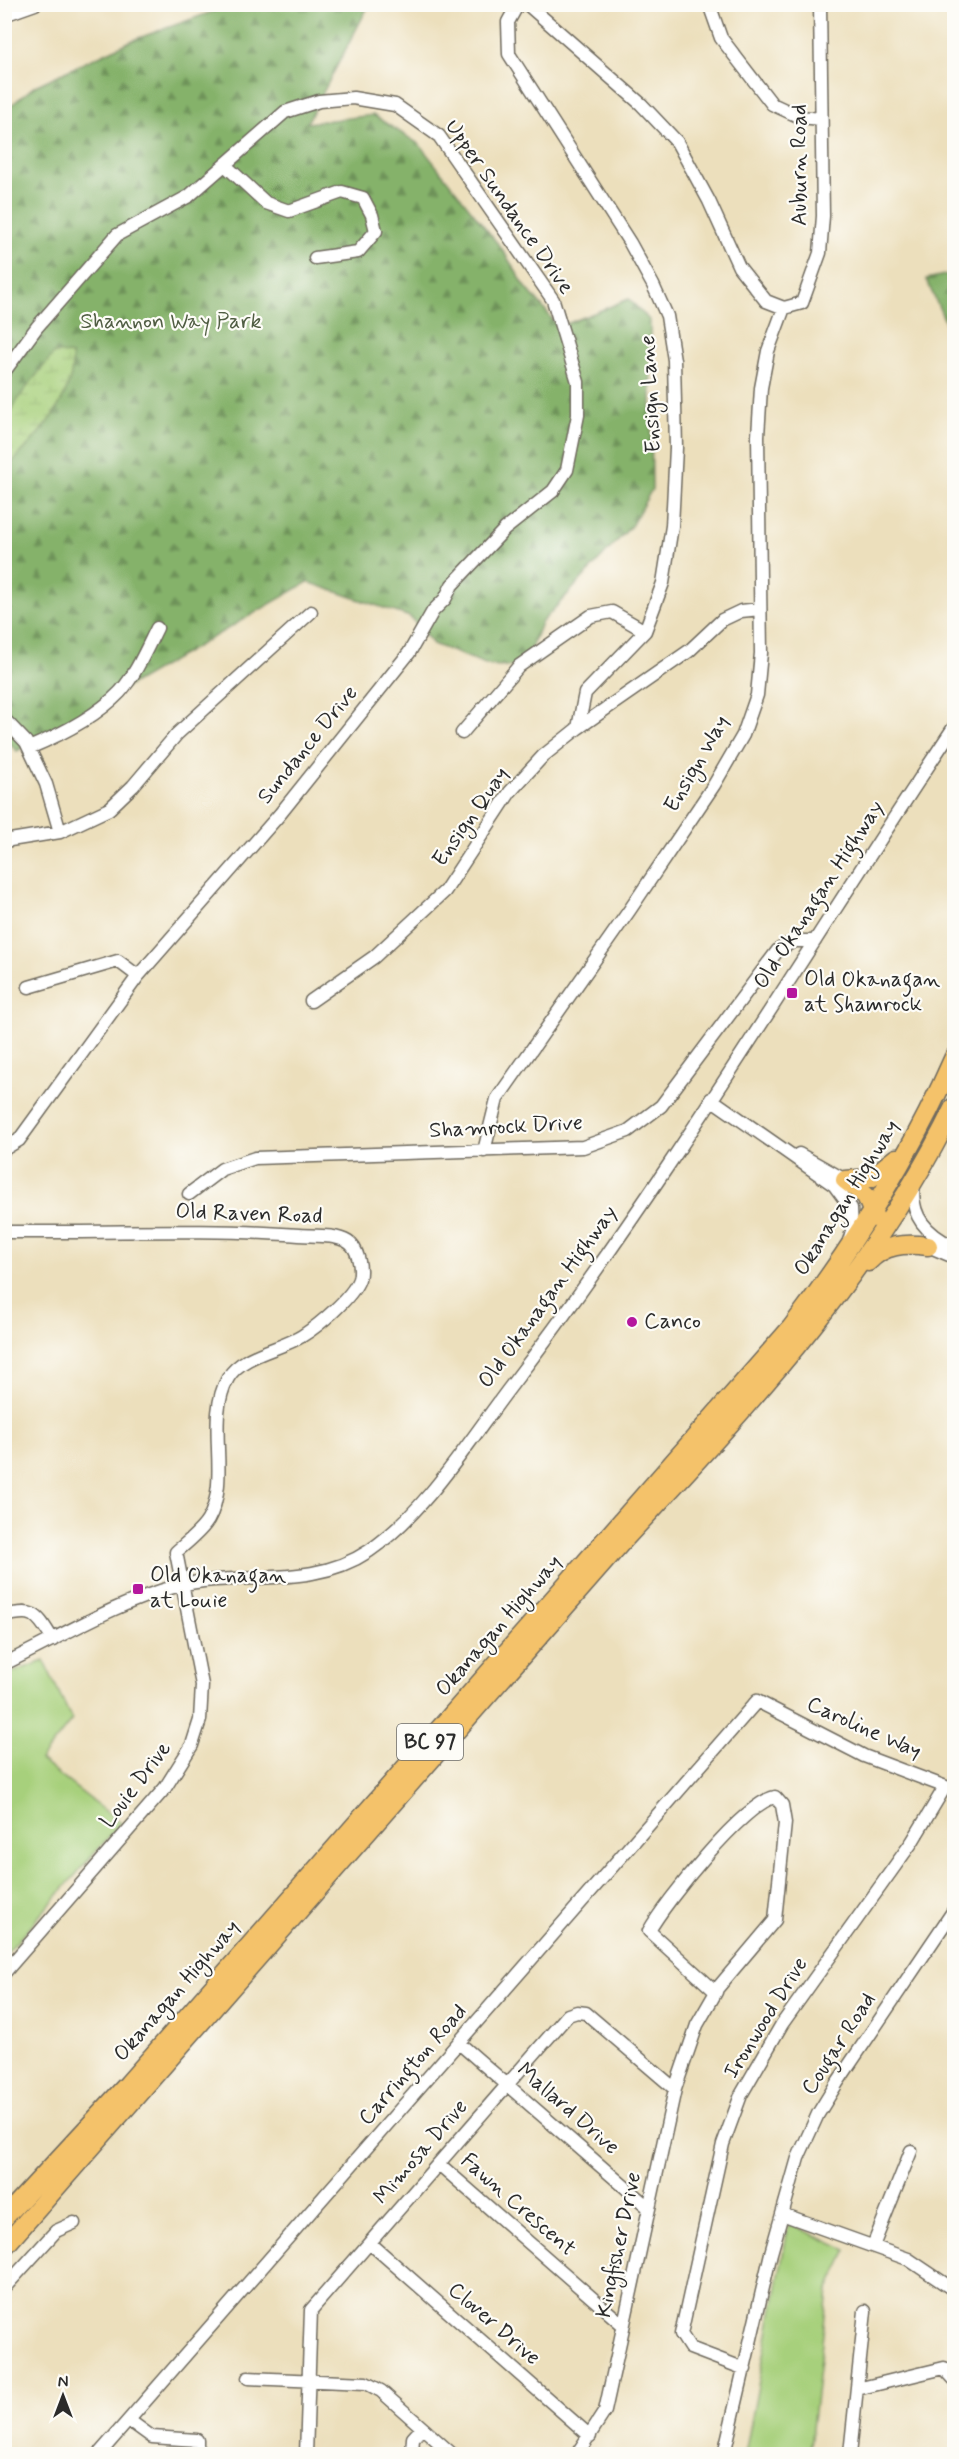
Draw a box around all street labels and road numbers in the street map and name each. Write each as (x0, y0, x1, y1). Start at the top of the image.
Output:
street label: Auburn Road (786, 104, 814, 226)
street label: Upper Sundance Drive (438, 114, 580, 300)
street label: Ensign Lane (634, 334, 671, 453)
street label: Sundance Drive (252, 680, 364, 810)
street label: Ensign Way (658, 710, 739, 819)
street label: Ensign Quay (426, 762, 518, 874)
street label: Old Okanagan Highway (747, 795, 893, 996)
street label: Shamrock Drive (428, 1109, 584, 1145)
street label: Okanagan Highway (788, 1115, 909, 1283)
street label: Old Raven Road (175, 1197, 323, 1231)
street label: Old Okanagan Highway (472, 1200, 626, 1396)
street label: Okanagan Highway (430, 1549, 571, 1705)
street label: Caroline Way (802, 1690, 926, 1766)
road number: BC 97 (397, 1724, 463, 1760)
street label: Louie Drive (94, 1736, 178, 1834)
street label: Okanagan Highway (108, 1914, 249, 2070)
street label: Ironwood Drive (718, 1952, 814, 2084)
street label: Cougar Road (796, 1988, 885, 2102)
street label: Carrington Road (353, 1998, 476, 2134)
street label: Mallard Drive (511, 2057, 625, 2161)
street label: Mimosa Drive (368, 2094, 474, 2210)
street label: Fawn Crescent (454, 2147, 582, 2263)
street label: Kingfisher Drive (590, 2169, 651, 2321)
street label: Clover Drive (442, 2276, 546, 2372)

